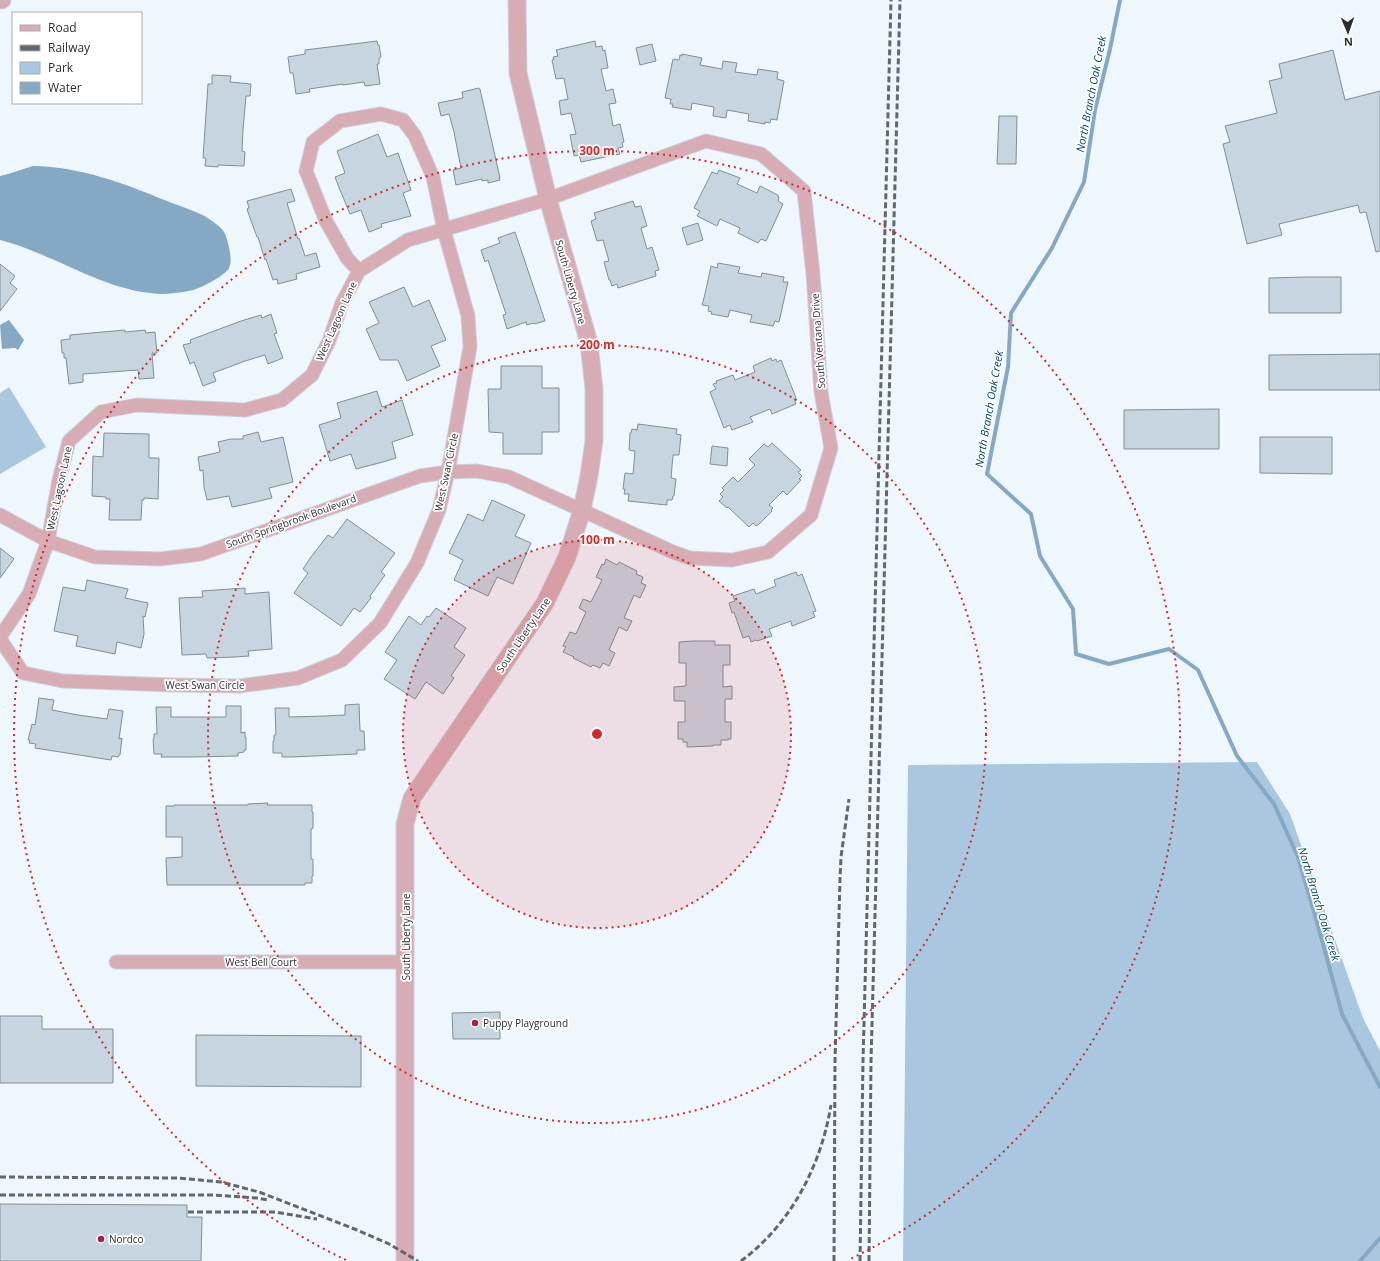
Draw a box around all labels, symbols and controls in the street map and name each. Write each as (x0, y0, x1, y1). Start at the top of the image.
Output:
legend (12, 12, 142, 104)
north arrow (1328, 12, 1368, 52)
text: Road (48, 19, 77, 36)
water label: North Branch Oak Creek (1072, 34, 1109, 153)
text: N (1344, 35, 1353, 50)
text: Railway (48, 39, 91, 56)
text: Park (48, 59, 74, 76)
text: Water (48, 79, 82, 96)
text: 300 m (579, 142, 615, 159)
street label: South Liberty Lane (552, 238, 590, 326)
street label: West Lagoon Lane (312, 279, 360, 363)
street label: South Ventana Drive (808, 292, 828, 389)
text: 200 m (579, 336, 615, 353)
water label: North Branch Oak Creek (971, 349, 1006, 468)
street label: West Swan Circle (431, 431, 461, 512)
street label: West Lagoon Lane (43, 444, 75, 531)
street label: South Springbrook Boulevard (224, 491, 358, 551)
text: 100 m (579, 531, 615, 548)
street label: South Liberty Lane (493, 595, 553, 675)
street label: West Swan Circle (165, 678, 245, 692)
centre of rings (590, 727, 604, 741)
water label: North Branch Oak Creek (1295, 845, 1344, 963)
street label: South Liberty Lane (399, 893, 413, 981)
street label: West Bell Court (225, 955, 297, 969)
place label: Puppy Playground (483, 1016, 568, 1030)
marker: Puppy Playground (470, 1018, 480, 1028)
place label: Nordco (109, 1232, 144, 1246)
marker: Nordco (96, 1234, 106, 1244)

